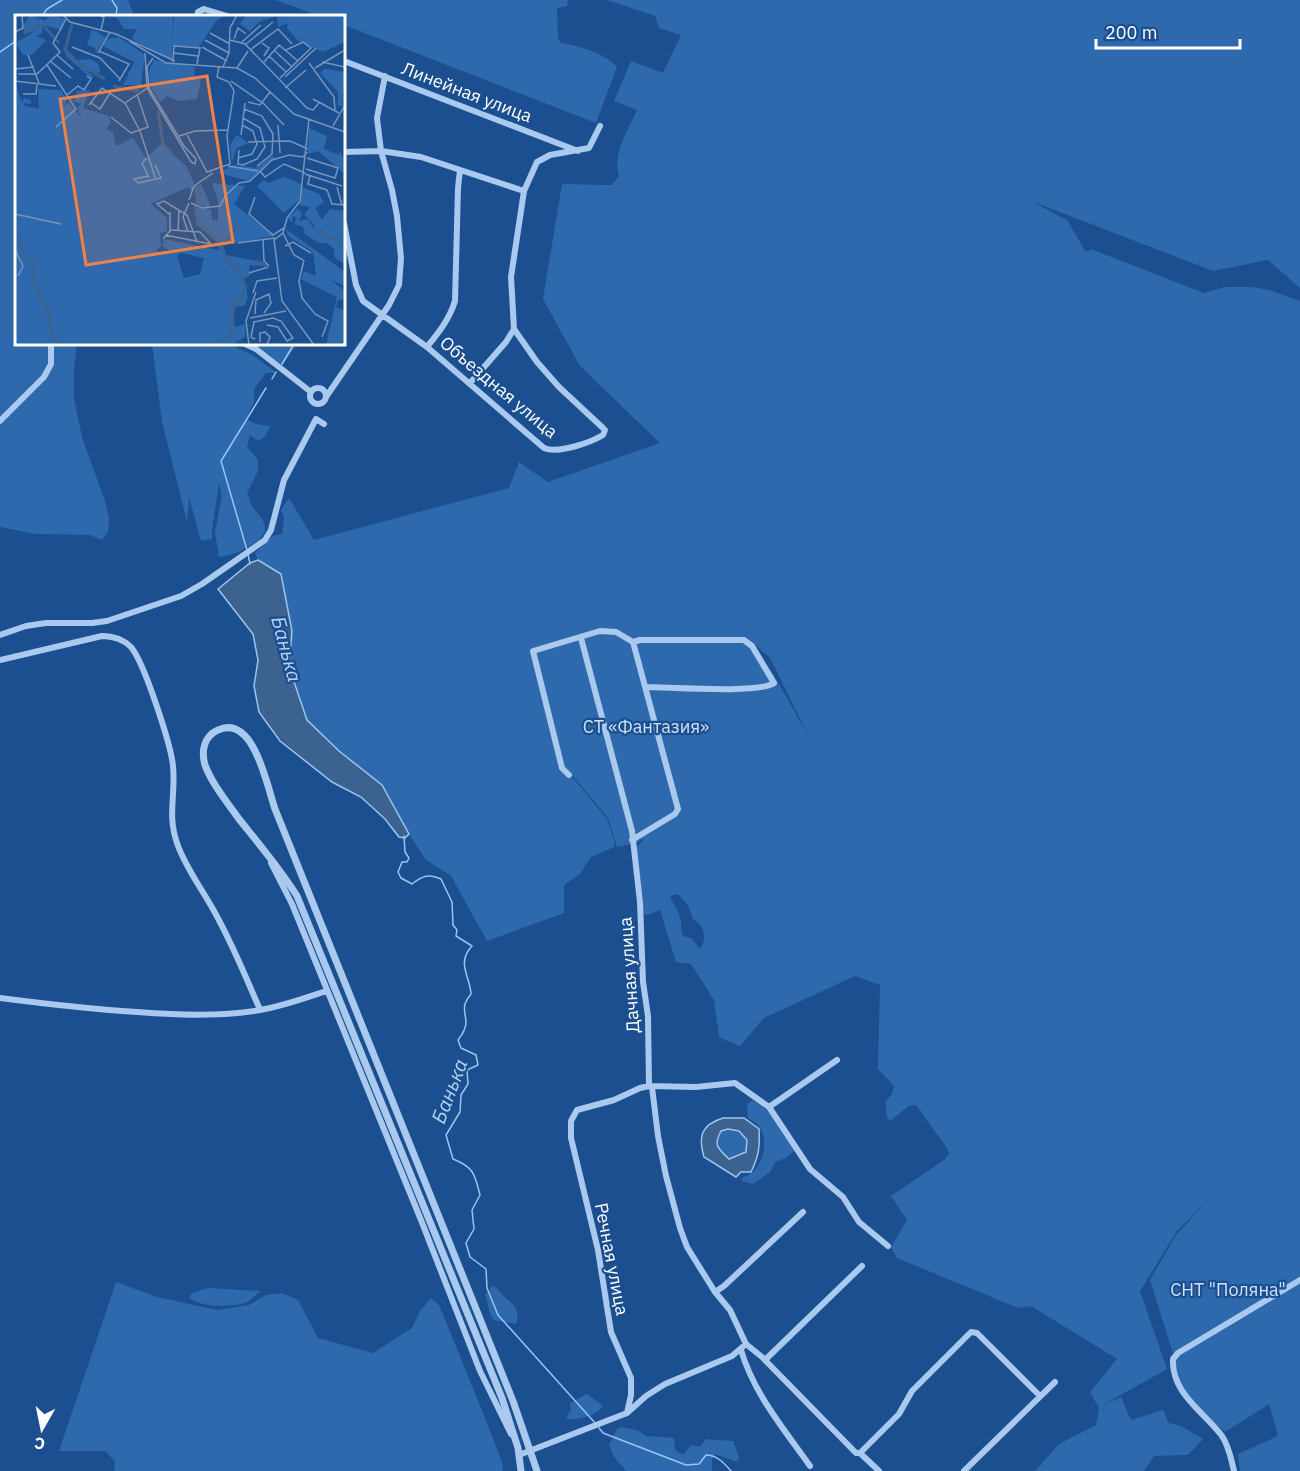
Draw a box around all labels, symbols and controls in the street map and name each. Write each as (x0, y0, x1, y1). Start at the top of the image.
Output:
scale bar (1096, 12, 1240, 50)
inset map (15, 15, 345, 345)
text: 200 m (1105, 21, 1157, 44)
street label: Линейная улица (399, 57, 536, 128)
street label: Объездная улица (435, 331, 563, 443)
water label: Банька (265, 613, 309, 685)
park label: СТ «Фантазия» (583, 715, 709, 738)
street label: Дачная улица (613, 916, 645, 1034)
water label: Банька (424, 1055, 474, 1127)
street label: Речная улица (590, 1201, 634, 1318)
park label: СНТ "Поляна" (1170, 1278, 1286, 1301)
north arrow (12, 1399, 72, 1459)
text: С (33, 1433, 46, 1455)

